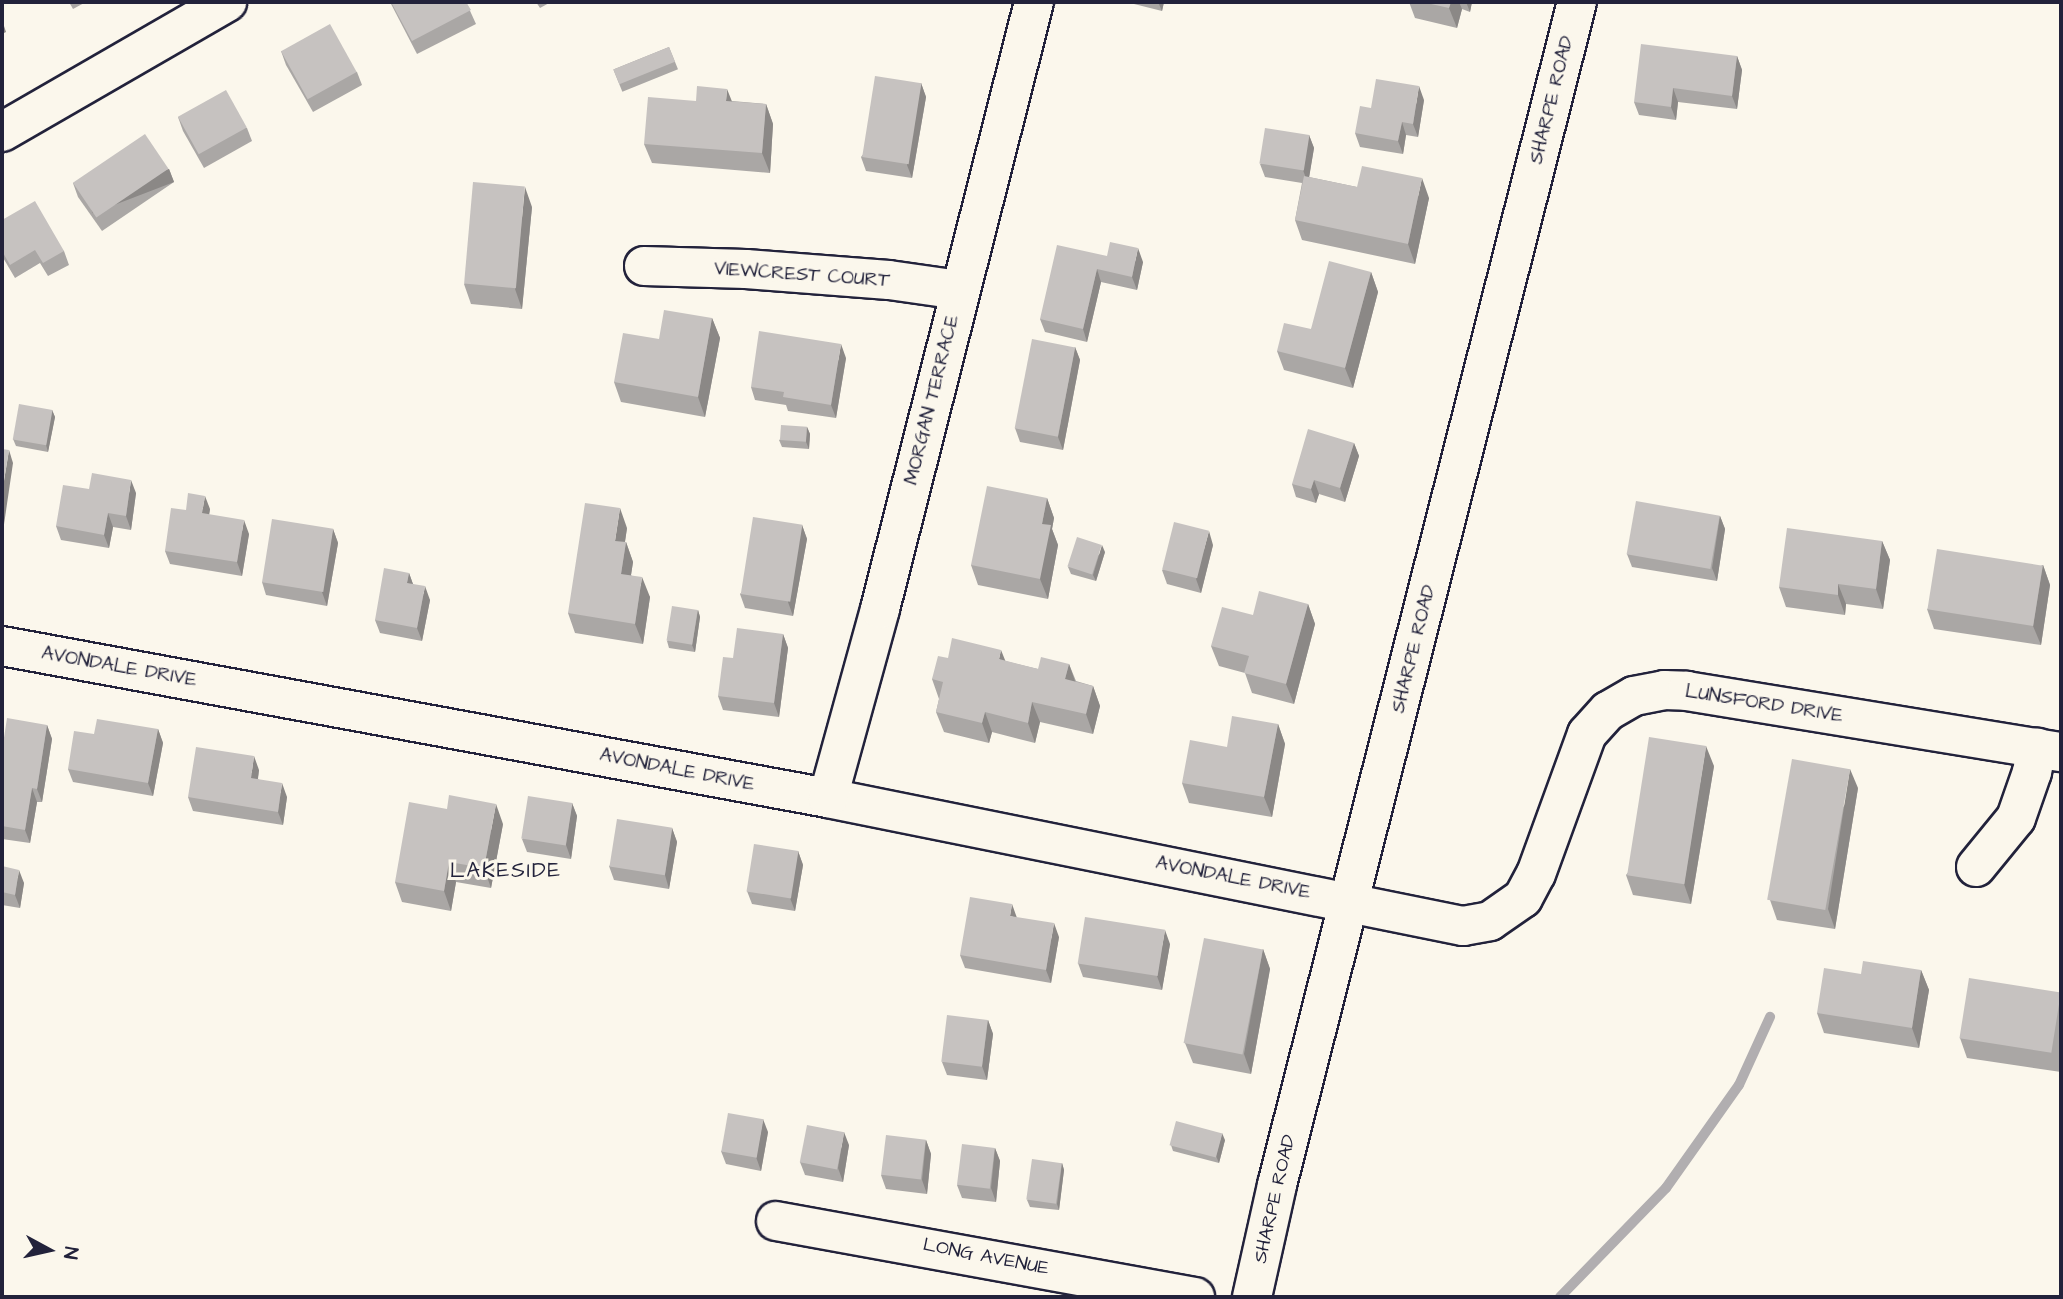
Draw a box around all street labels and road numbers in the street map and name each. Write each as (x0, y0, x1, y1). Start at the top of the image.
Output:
street label: SHARPE ROAD (1525, 34, 1579, 166)
street label: VIEWCREST COURT (713, 257, 891, 293)
street label: MORGAN TERRACE (900, 313, 964, 487)
street label: SHARPE ROAD (1387, 583, 1441, 715)
street label: AVONDALE DRIVE (40, 642, 198, 692)
street label: LUNSFORD DRIVE (1684, 680, 1844, 728)
street label: AVONDALE DRIVE (598, 744, 756, 796)
street label: AVONDALE DRIVE (1154, 852, 1312, 904)
street label: SHARPE ROAD (1249, 1133, 1301, 1265)
street label: LONG AVENUE (921, 1234, 1051, 1280)

